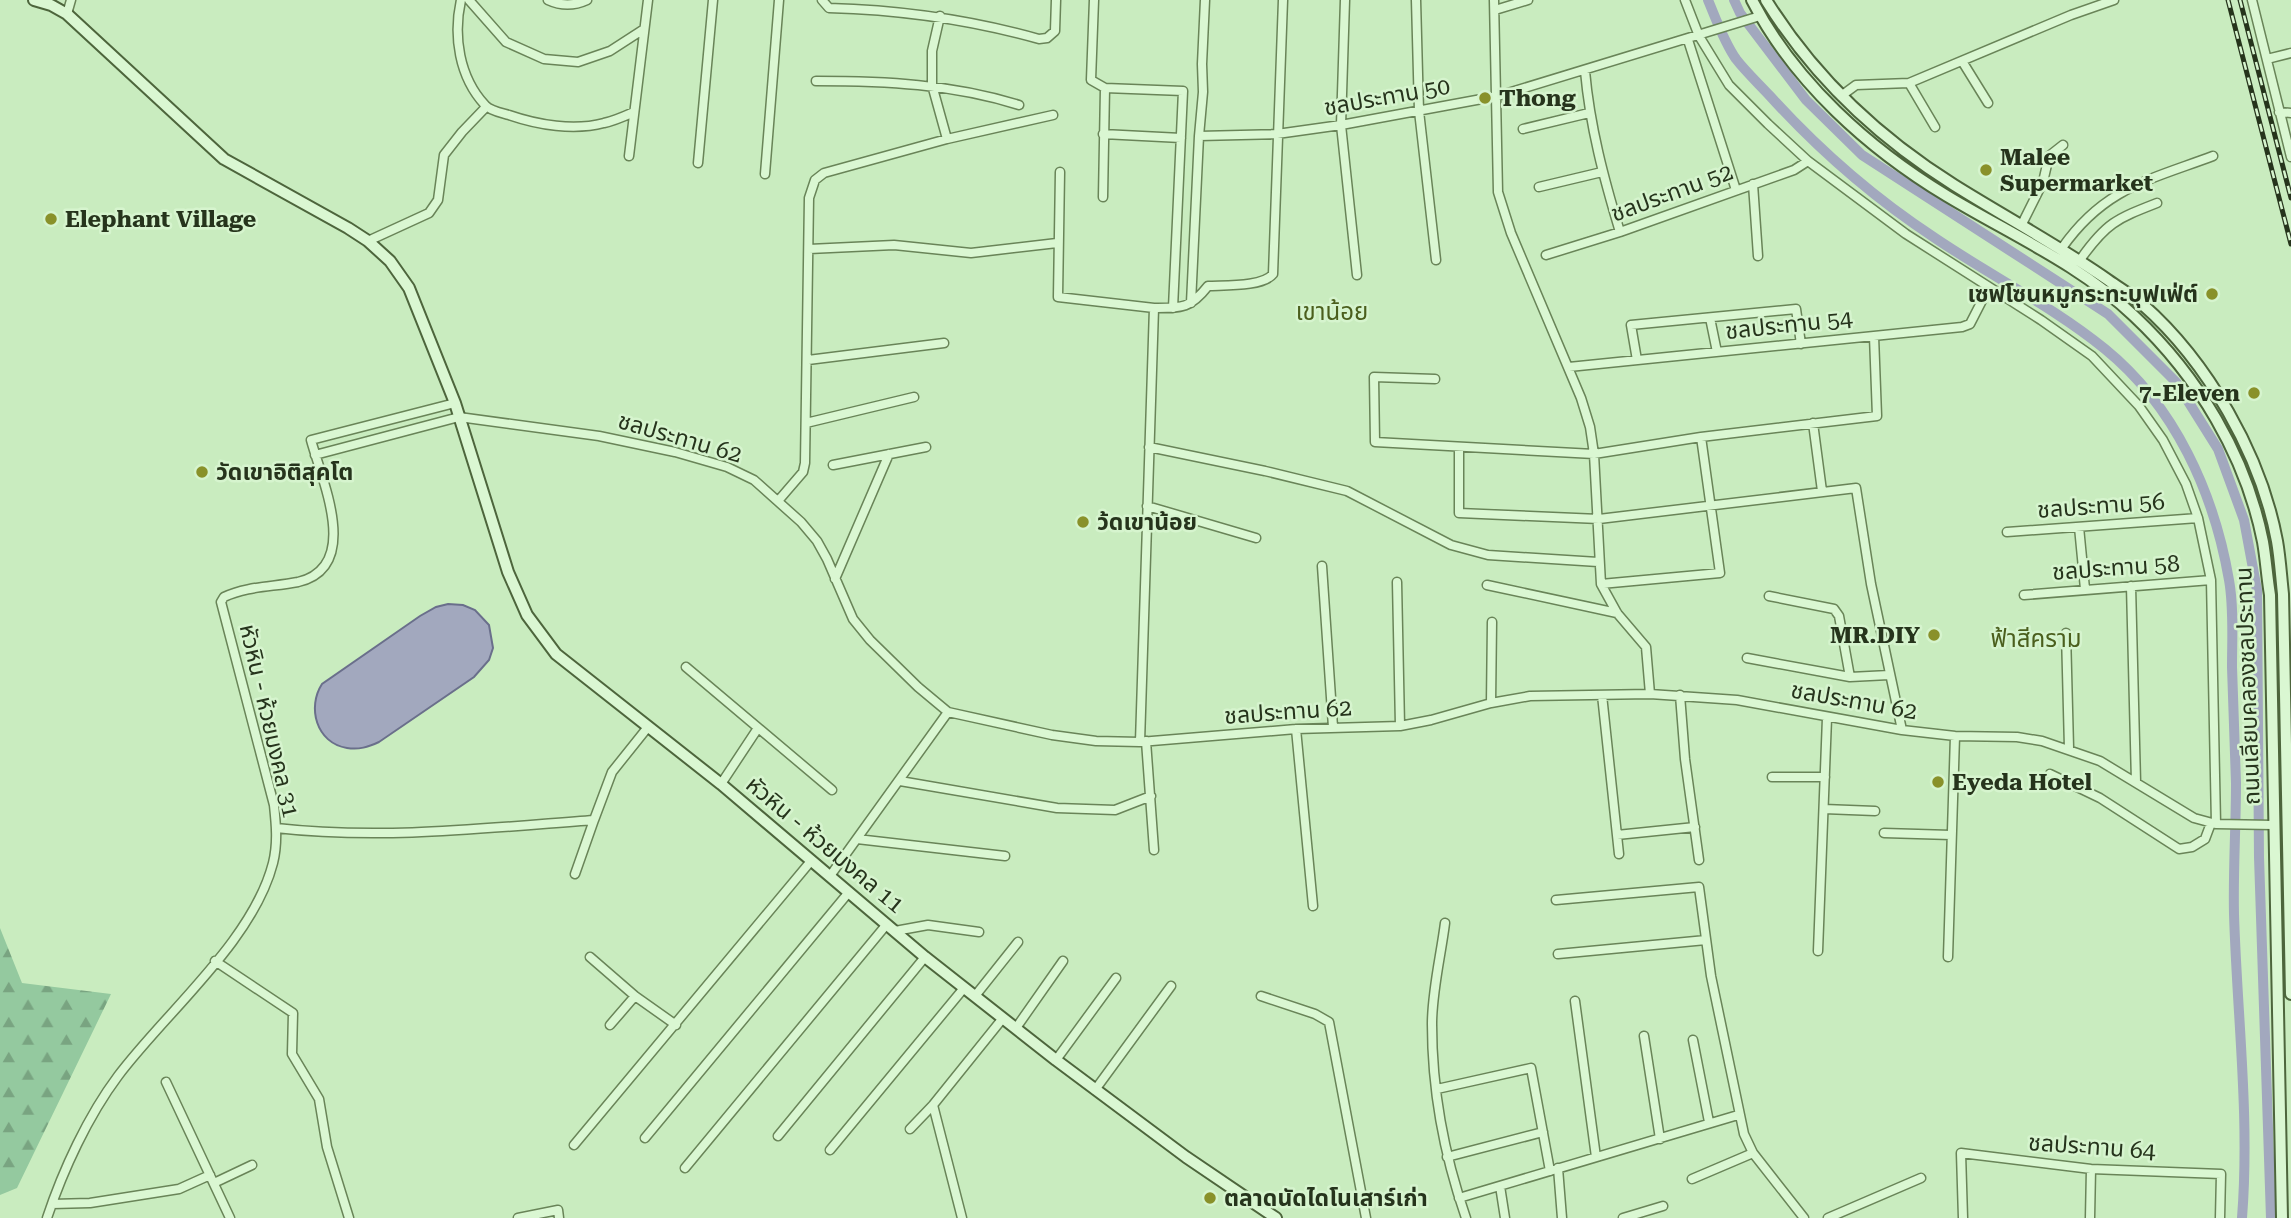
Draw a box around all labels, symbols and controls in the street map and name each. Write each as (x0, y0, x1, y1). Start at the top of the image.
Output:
street label: ชลประทาน 50 (1322, 73, 1452, 121)
place label: Thong (1499, 85, 1576, 112)
marker: Thong (1477, 90, 1493, 106)
place label: Malee Supermarket (2000, 144, 2153, 197)
street label: ชลประทาน 52 (1607, 158, 1737, 228)
marker: Malee Supermarket (1978, 162, 1994, 178)
place label: Elephant Village (65, 206, 256, 233)
marker: Elephant Village (43, 211, 59, 227)
place label: เซฟโซนหมูกระทะบุฟเฟ่ต์ (1968, 281, 2198, 308)
marker: เซฟโซนหมูกระทะบุฟเฟ่ต์ (2204, 286, 2220, 302)
district label: เขาน้อย (1296, 298, 1368, 326)
street label: ชลประทาน 54 (1724, 305, 1854, 345)
place label: 7-Eleven (2139, 380, 2241, 407)
marker: 7-Eleven (2246, 385, 2262, 401)
street label: ชลประทาน 62 (615, 407, 745, 469)
place label: วัดเขาอิติสุคโต (216, 459, 353, 486)
marker: วัดเขาอิติสุคโต (194, 464, 210, 480)
street label: ชลประทาน 56 (2036, 488, 2166, 524)
place label: ว้ดเขาน้อย (1097, 509, 1197, 536)
marker: ว้ดเขาน้อย (1075, 514, 1091, 530)
street label: ชลประทาน 58 (2051, 550, 2181, 586)
street label: ถนนเลียบคลองชลประทาน (2230, 566, 2266, 806)
street label: หัวหิน - ห้วยมงคล 31 (234, 622, 304, 820)
place label: MR.DIY (1830, 622, 1920, 649)
district label: ฟ้าสีคราม (1991, 625, 2081, 653)
marker: MR.DIY (1926, 627, 1942, 643)
street label: ชลประทาน 62 (1789, 677, 1919, 725)
street label: ชลประทาน 62 (1223, 694, 1353, 730)
place label: Eyeda Hotel (1952, 769, 2092, 796)
street label: หัวหิน - ห้วยมงคล 11 (740, 771, 910, 919)
marker: Eyeda Hotel (1930, 774, 1946, 790)
street label: ชลประทาน 64 (2027, 1129, 2157, 1165)
place label: ตลาดนัดไดโนเสาร์เก่า (1224, 1185, 1428, 1212)
marker: ตลาดนัดไดโนเสาร์เก่า (1202, 1190, 1218, 1206)

